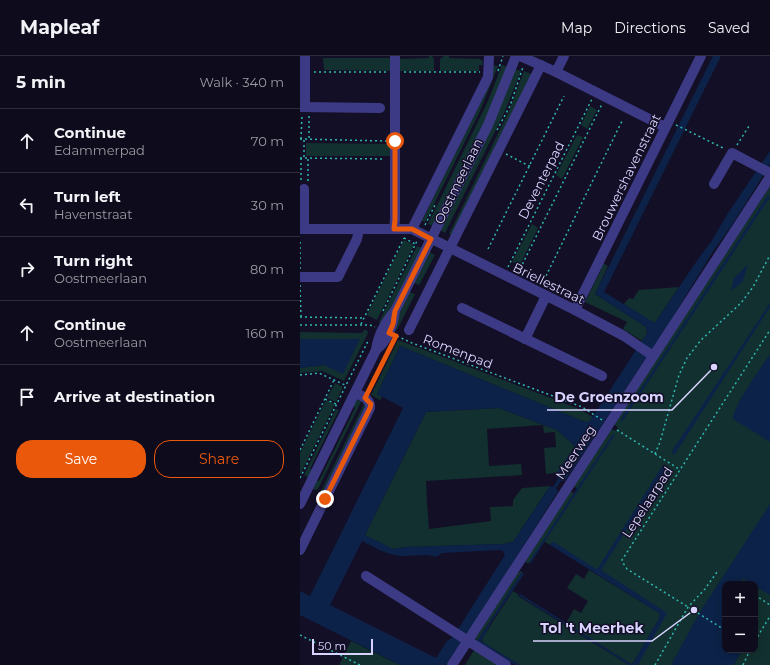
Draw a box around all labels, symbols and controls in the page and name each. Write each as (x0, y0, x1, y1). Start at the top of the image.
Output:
text: Mapleaf (20, 16, 99, 39)
text: Map (561, 19, 592, 37)
text: Directions (614, 19, 686, 37)
text: Saved (708, 19, 750, 37)
text: 5 min (16, 72, 66, 92)
text: Walk · 340 m (200, 74, 284, 90)
street label: Brouwershavenstraat (588, 111, 664, 243)
text: Continue (54, 123, 126, 142)
icon: ahead (16, 130, 38, 152)
route start (386, 132, 404, 150)
text: 70 m (251, 133, 284, 149)
street label: Oostmeerlaan (430, 136, 486, 226)
street label: Deventerpad (515, 138, 567, 222)
text: Edammerpad (54, 142, 145, 158)
text: Turn left (54, 187, 121, 206)
icon: left (16, 194, 38, 216)
text: 30 m (251, 197, 284, 213)
text: Havenstraat (54, 206, 133, 222)
text: Turn right (54, 251, 133, 270)
icon: right (16, 258, 38, 280)
street label: Briellestraat (510, 259, 588, 307)
text: 80 m (250, 261, 284, 277)
text: Oostmeerlaan (54, 270, 147, 286)
text: Continue (54, 315, 126, 334)
icon: ahead (16, 322, 38, 344)
text: 160 m (246, 325, 284, 341)
street label: Romenpad (421, 330, 495, 372)
text: Oostmeerlaan (54, 334, 147, 350)
callout: De Groenzoom (547, 384, 672, 410)
icon: arrive (16, 386, 38, 408)
text: Arrive at destination (54, 387, 215, 406)
text: De Groenzoom (554, 388, 664, 406)
street label: Meerweg (552, 422, 598, 482)
button: Save (16, 440, 146, 478)
button: Share (154, 440, 284, 478)
street label: Lepelaarpad (618, 464, 676, 540)
route end (316, 490, 334, 508)
map controls (722, 581, 758, 653)
button: + (722, 581, 758, 617)
callout: Tol 't Meerhek (533, 615, 652, 641)
button: − (722, 617, 758, 653)
text: Tol 't Meerhek (540, 619, 644, 637)
scale bar (312, 637, 373, 656)
text: 50 m (318, 639, 346, 653)

